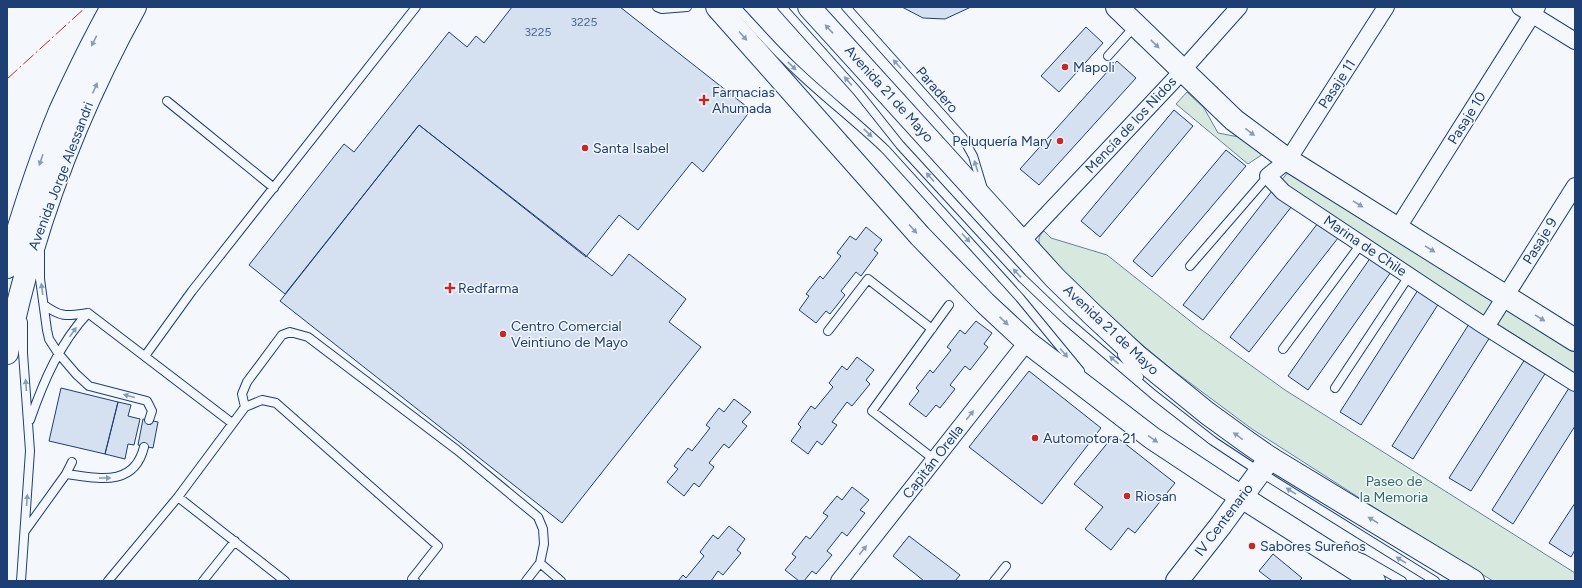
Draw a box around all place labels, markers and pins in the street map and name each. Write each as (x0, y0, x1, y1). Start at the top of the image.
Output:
place label: Mapoli (1073, 59, 1115, 76)
marker: Mapoli (1060, 62, 1070, 72)
place label: Farmacias Ahumada (712, 84, 775, 117)
marker: Farmacias Ahumada (699, 95, 709, 105)
place label: Peluquería Mary (952, 133, 1053, 150)
marker: Peluquería Mary (1055, 136, 1065, 146)
place label: Santa Isabel (593, 140, 669, 157)
marker: Santa Isabel (580, 143, 590, 153)
place label: Redfarma (458, 280, 519, 297)
marker: Redfarma (445, 283, 455, 293)
place label: Centro Comercial Veintiuno de Mayo (511, 318, 628, 351)
marker: Centro Comercial Veintiuno de Mayo (498, 329, 508, 339)
place label: Automotora 21 (1043, 430, 1136, 447)
marker: Automotora 21 (1030, 433, 1040, 443)
place label: Riosan (1135, 488, 1177, 505)
marker: Riosan (1122, 491, 1132, 501)
place label: Sabores Sureños (1260, 538, 1366, 555)
marker: Sabores Sureños (1247, 541, 1257, 551)

